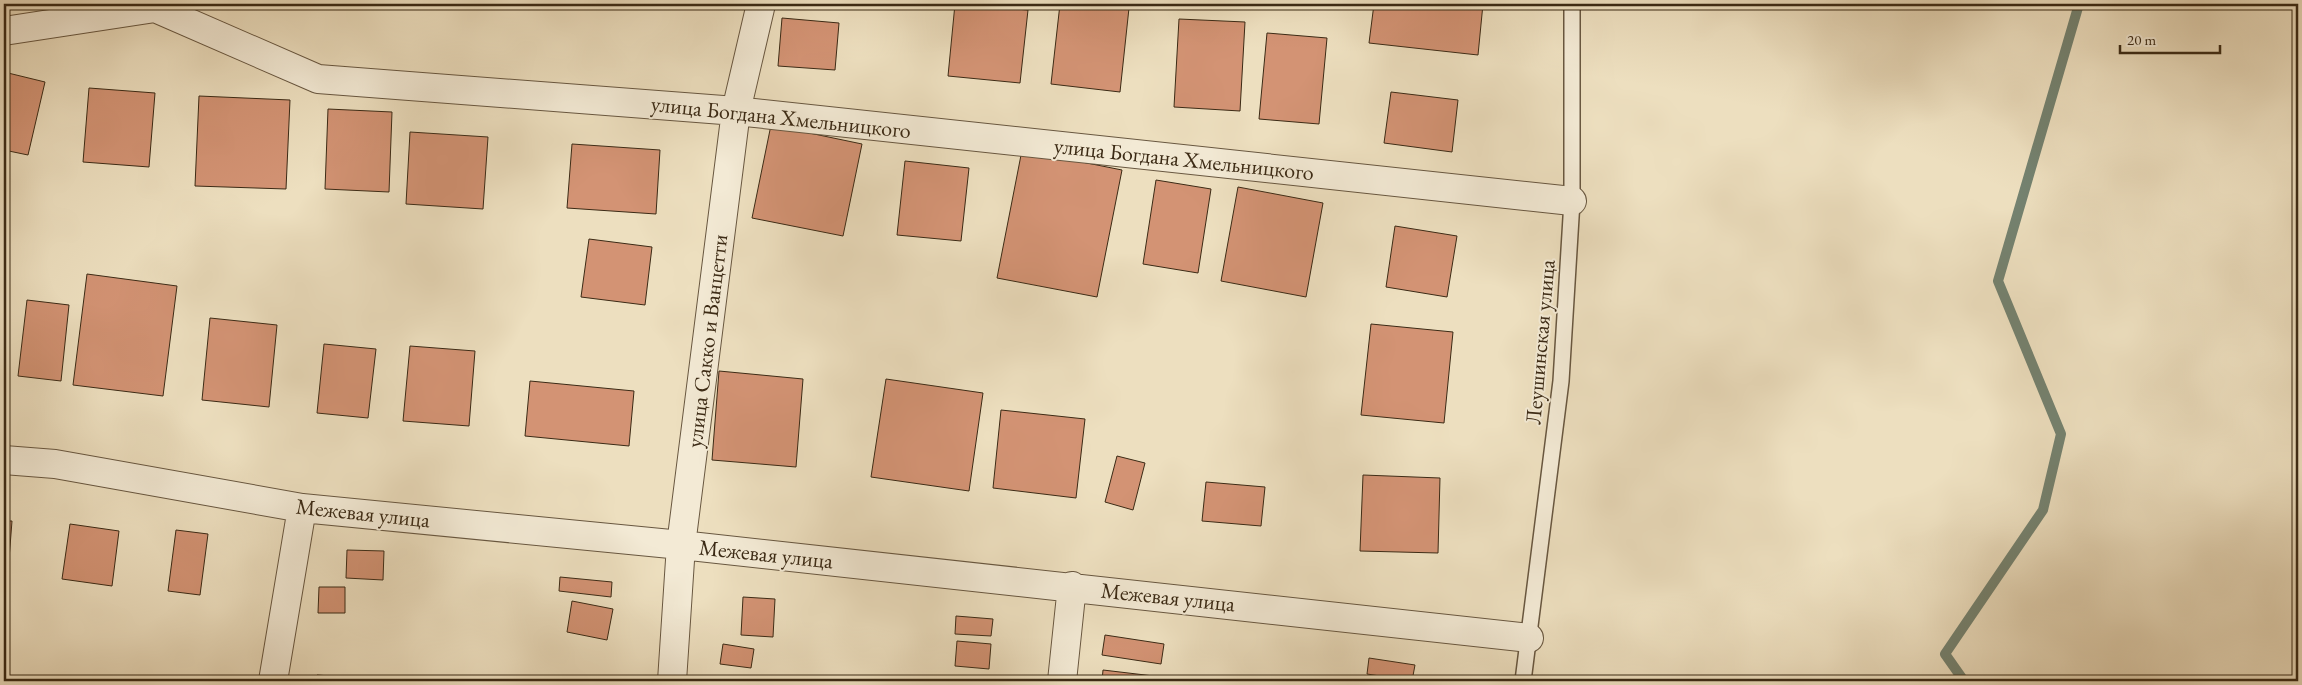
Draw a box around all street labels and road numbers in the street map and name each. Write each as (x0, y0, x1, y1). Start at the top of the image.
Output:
street label: улица Богдана Хмельницкого (649, 89, 913, 145)
street label: улица Богдана Хмельницкого (1052, 131, 1316, 187)
street label: улица Сакко и Ванцетти (680, 232, 735, 449)
street label: Леушинская улица (1518, 258, 1562, 426)
street label: Межевая улица (294, 492, 432, 534)
street label: Межевая улица (697, 533, 835, 575)
street label: Межевая улица (1099, 576, 1237, 618)

